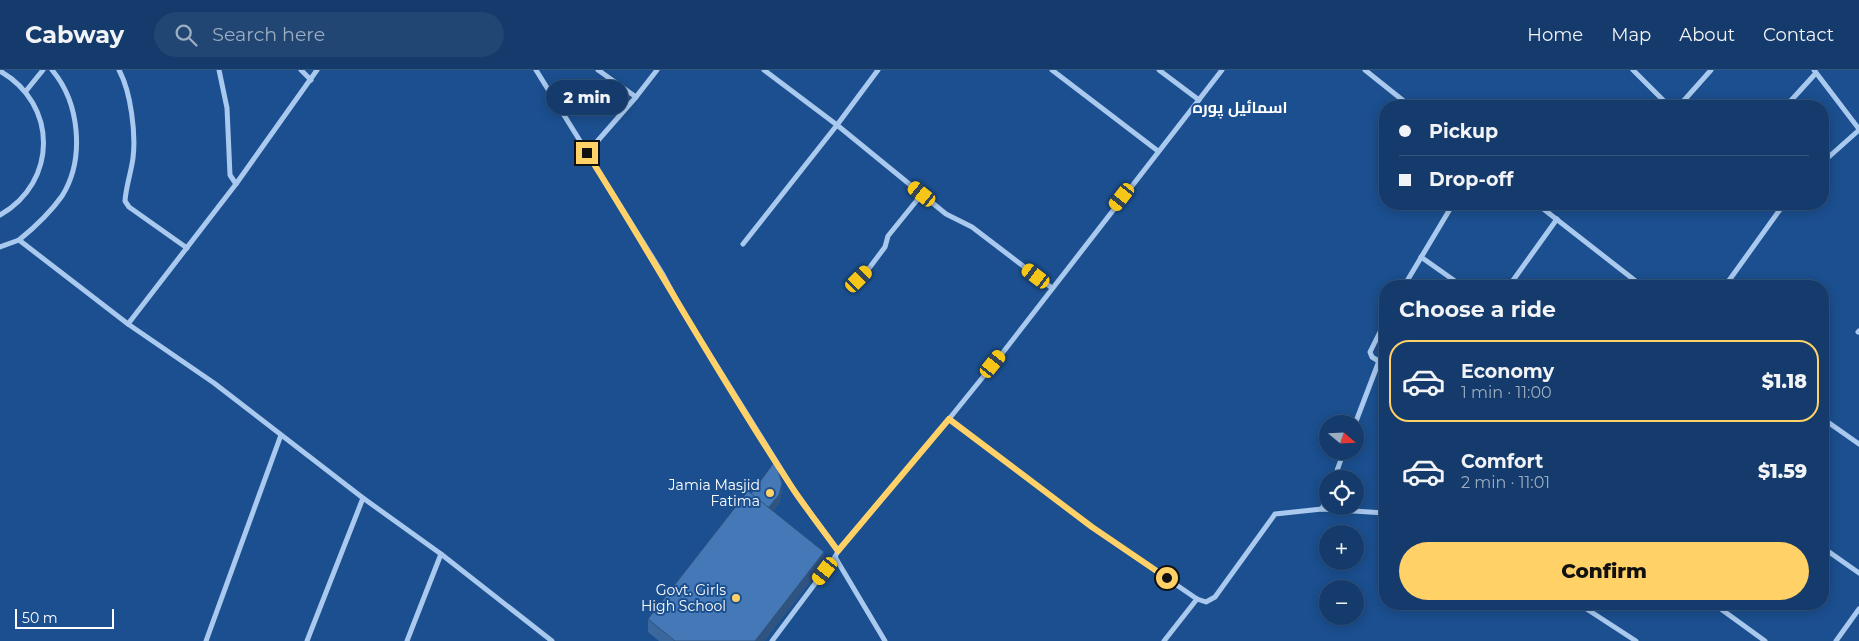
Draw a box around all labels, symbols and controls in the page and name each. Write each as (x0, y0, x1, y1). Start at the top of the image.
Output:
search box (154, 12, 504, 57)
text: Cabway (25, 20, 124, 49)
icon: search (172, 21, 200, 49)
text: Search here (212, 23, 325, 46)
text: Home (1527, 24, 1583, 46)
text: Map (1611, 24, 1651, 46)
text: About (1679, 24, 1735, 46)
text: Contact (1763, 24, 1834, 46)
callout: 2 min (546, 81, 628, 116)
text: 2 min (563, 88, 611, 107)
district label: اسمائیل پورہ (1193, 98, 1288, 119)
text: Pickup (1429, 120, 1498, 143)
route end (576, 142, 598, 164)
text: Drop-off (1429, 168, 1513, 191)
car (905, 179, 938, 209)
car (1106, 181, 1137, 213)
car (1019, 261, 1052, 291)
car (843, 263, 874, 295)
text: Choose a ride (1399, 296, 1556, 323)
car (977, 348, 1008, 380)
icon: car (1401, 359, 1446, 404)
text: Economy (1461, 360, 1554, 383)
text: $1.18 (1762, 370, 1807, 393)
text: 1 min · 11:00 (1461, 383, 1552, 402)
north arrow (1319, 415, 1364, 460)
map controls (1319, 415, 1364, 625)
icon: car (1401, 449, 1446, 494)
text: Comfort (1461, 450, 1543, 473)
text: $1.59 (1758, 460, 1807, 483)
button: locate (1319, 470, 1364, 515)
text: 2 min · 11:01 (1461, 473, 1550, 492)
place label: Jamia Masjid Fatima (668, 476, 760, 510)
marker: Jamia Masjid Fatima (764, 487, 776, 499)
button: + (1319, 525, 1364, 570)
button: Confirm (1399, 542, 1809, 600)
car (809, 555, 840, 587)
route start (1156, 567, 1178, 589)
button: − (1319, 580, 1364, 625)
place label: Govt. Girls High School (641, 581, 726, 615)
marker: Govt. Girls High School (730, 592, 742, 604)
scale bar (15, 606, 114, 629)
text: 50 m (22, 609, 58, 627)

